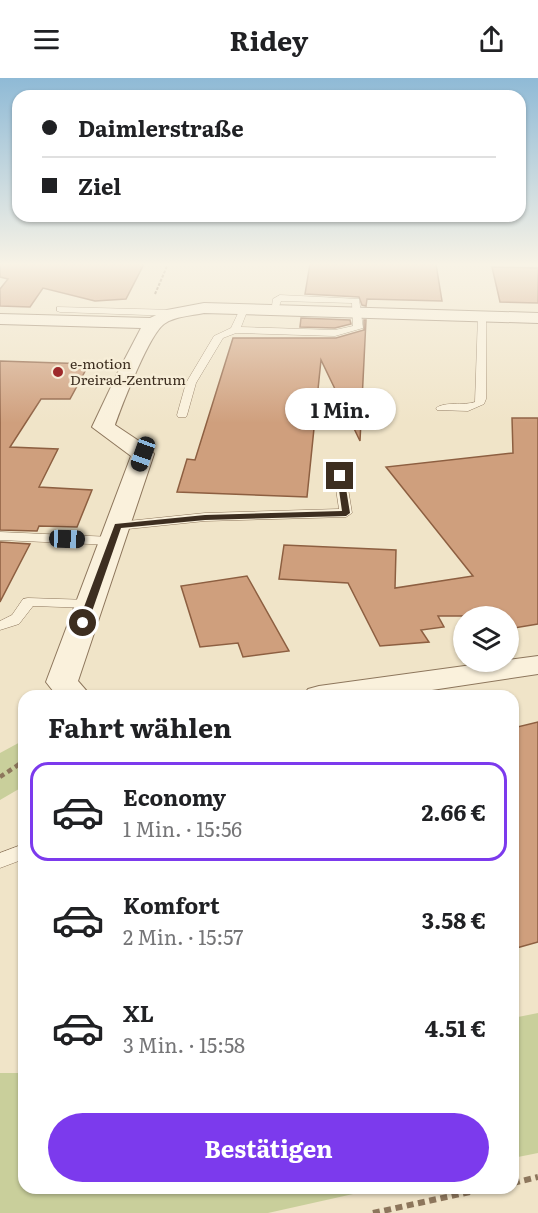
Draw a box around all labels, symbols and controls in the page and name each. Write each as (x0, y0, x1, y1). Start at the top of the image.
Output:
text: Ridey (230, 19, 308, 59)
icon: menu (30, 23, 63, 56)
icon: share (475, 23, 508, 56)
text: Daimlerstraße (78, 111, 244, 144)
text: Ziel (78, 169, 121, 202)
place label: e-motion Dreirad-Zentrum (70, 353, 186, 389)
marker: e-motion Dreirad-Zentrum (51, 365, 65, 379)
callout: 1 Min. (284, 389, 395, 431)
text: 1 Min. (311, 394, 370, 424)
car (128, 434, 158, 474)
route end (326, 462, 353, 489)
car (49, 529, 85, 549)
map controls (453, 606, 519, 672)
button: layers (453, 606, 519, 672)
route start (69, 609, 96, 636)
text: Fahrt wählen (48, 706, 232, 746)
text: Economy (123, 780, 226, 813)
icon: car (51, 785, 105, 839)
text: 2.66 € (422, 795, 486, 828)
text: 1 Min. · 15:56 (123, 813, 242, 843)
text: Komfort (123, 888, 220, 921)
icon: car (51, 893, 105, 947)
text: 3.58 € (422, 903, 486, 936)
text: 2 Min. · 15:57 (123, 921, 243, 951)
text: XL (123, 996, 154, 1029)
icon: car (51, 1001, 105, 1055)
text: 4.51 € (425, 1011, 486, 1044)
text: 3 Min. · 15:58 (123, 1029, 245, 1059)
button: Bestätigen (48, 1113, 489, 1182)

